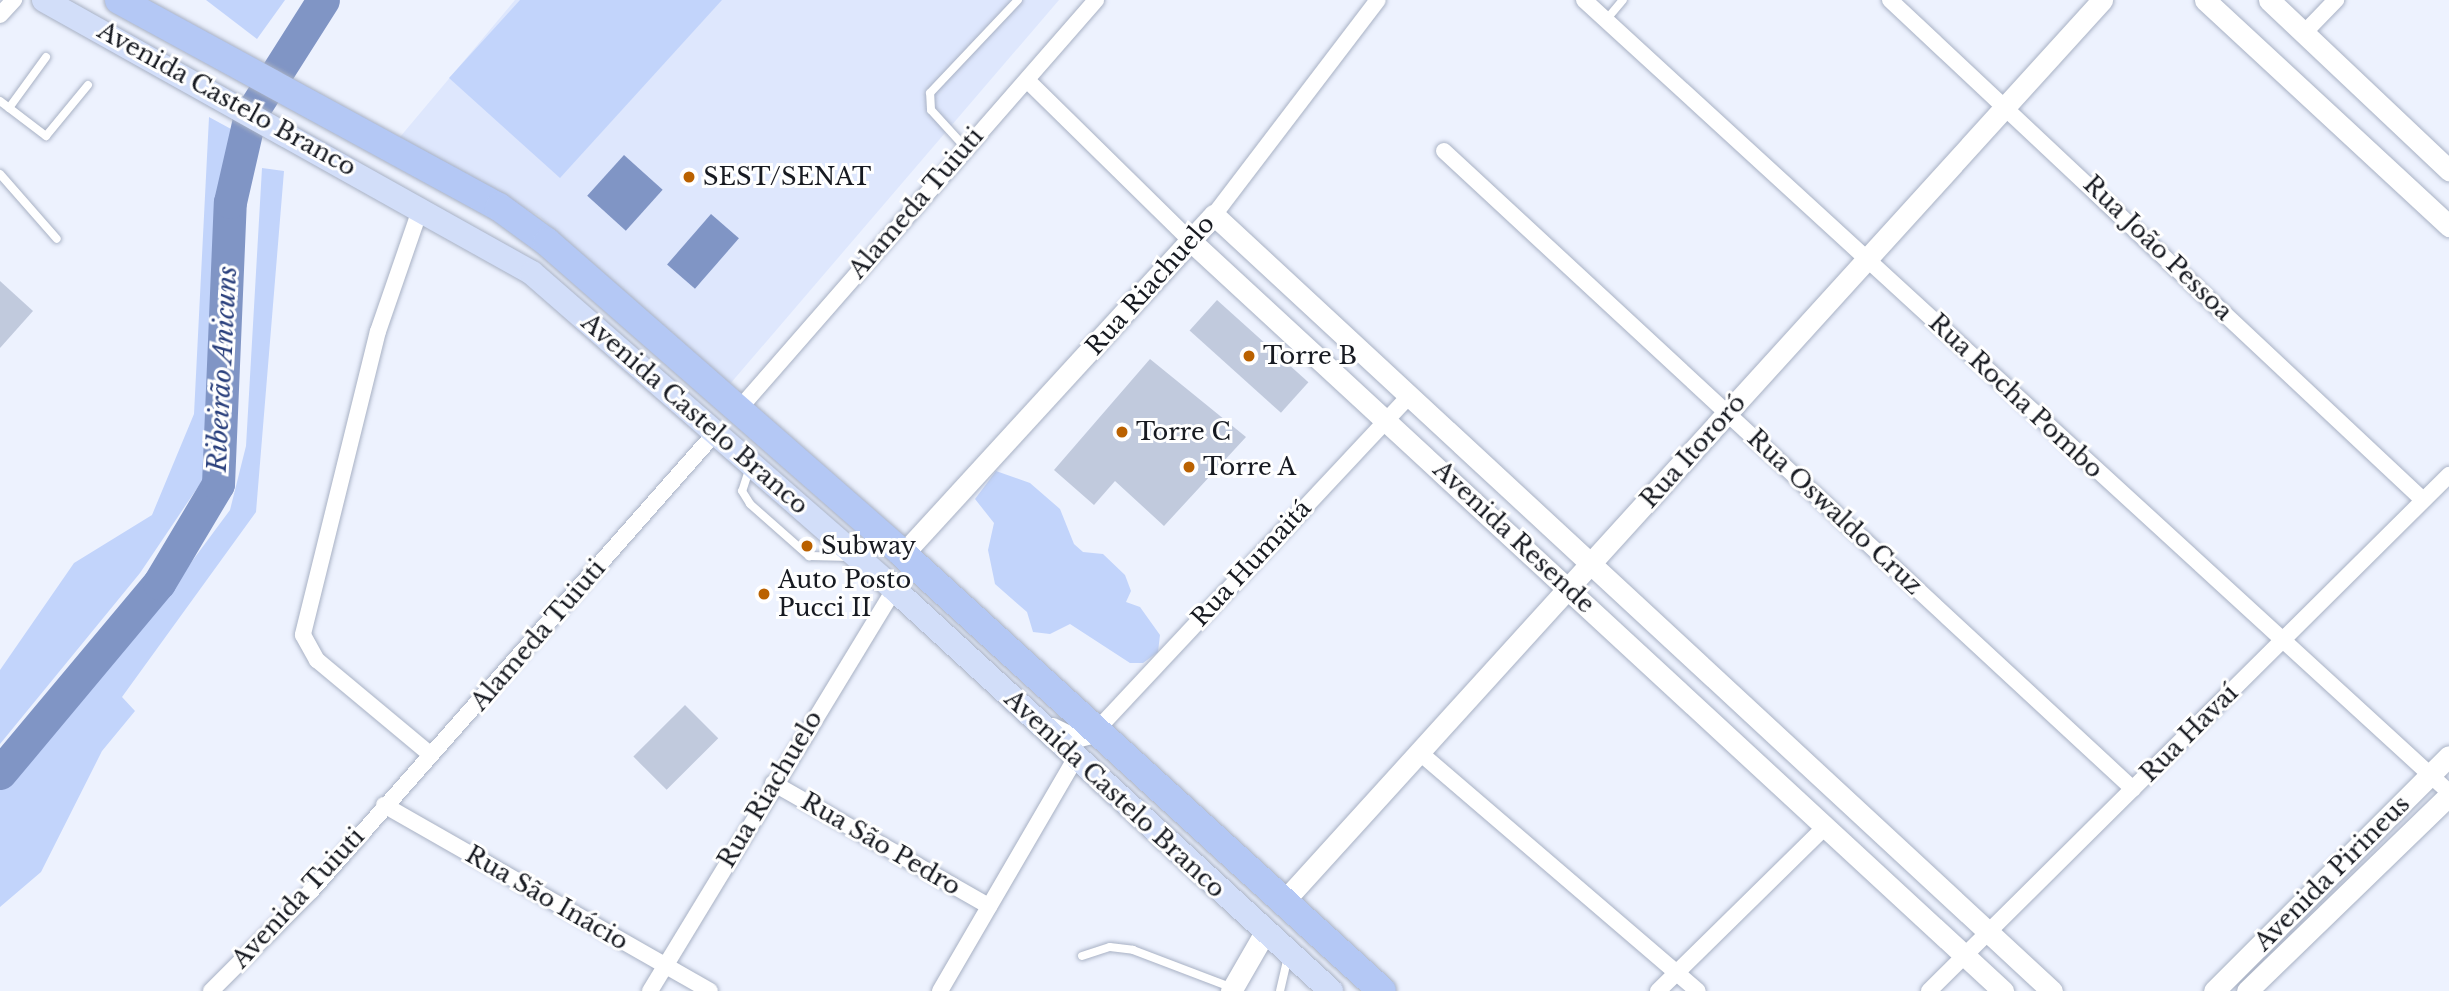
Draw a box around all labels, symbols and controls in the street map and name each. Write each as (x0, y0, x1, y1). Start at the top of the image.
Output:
street label: Avenida Castelo Branco (93, 16, 361, 182)
street label: Alameda Tuiuti (842, 121, 990, 285)
place label: SEST/SENAT (703, 163, 871, 191)
marker: SEST/SENAT (681, 169, 697, 185)
street label: Rua João Pessoa (2078, 170, 2238, 326)
street label: Rua Riachuelo (1080, 209, 1220, 361)
water label: Ribeirão Anicuns (202, 265, 244, 473)
street label: Avenida Castelo Branco (576, 308, 814, 520)
street label: Rua Rocha Pombo (1923, 308, 2109, 484)
place label: Torre B (1263, 342, 1357, 370)
marker: Torre B (1241, 348, 1257, 364)
street label: Rua Itororó (1634, 388, 1752, 514)
place label: Torre C (1136, 418, 1231, 446)
street label: Rua Oswaldo Cruz (1742, 423, 1928, 601)
marker: Torre C (1114, 424, 1130, 440)
place label: Torre A (1203, 453, 1297, 481)
street label: Avenida Resende (1427, 455, 1601, 619)
marker: Torre A (1181, 459, 1197, 475)
street label: Rua Humaitá (1185, 494, 1317, 632)
place label: Subway (821, 532, 916, 560)
marker: Subway (799, 538, 815, 554)
street label: Alameda Tuiuti (464, 553, 612, 717)
place label: Auto Posto Pucci II (778, 566, 911, 622)
marker: Auto Posto Pucci II (756, 586, 772, 602)
street label: Rua Havaí (2134, 678, 2244, 788)
street label: Avenida Castelo Branco (999, 684, 1231, 904)
street label: Rua Riachuelo (712, 705, 828, 873)
street label: Rua São Pedro (796, 787, 966, 901)
street label: Avenida Pirineus (2248, 789, 2416, 957)
street label: Avenida Tuiuti (226, 822, 370, 974)
street label: Rua São Inácio (461, 840, 633, 956)

